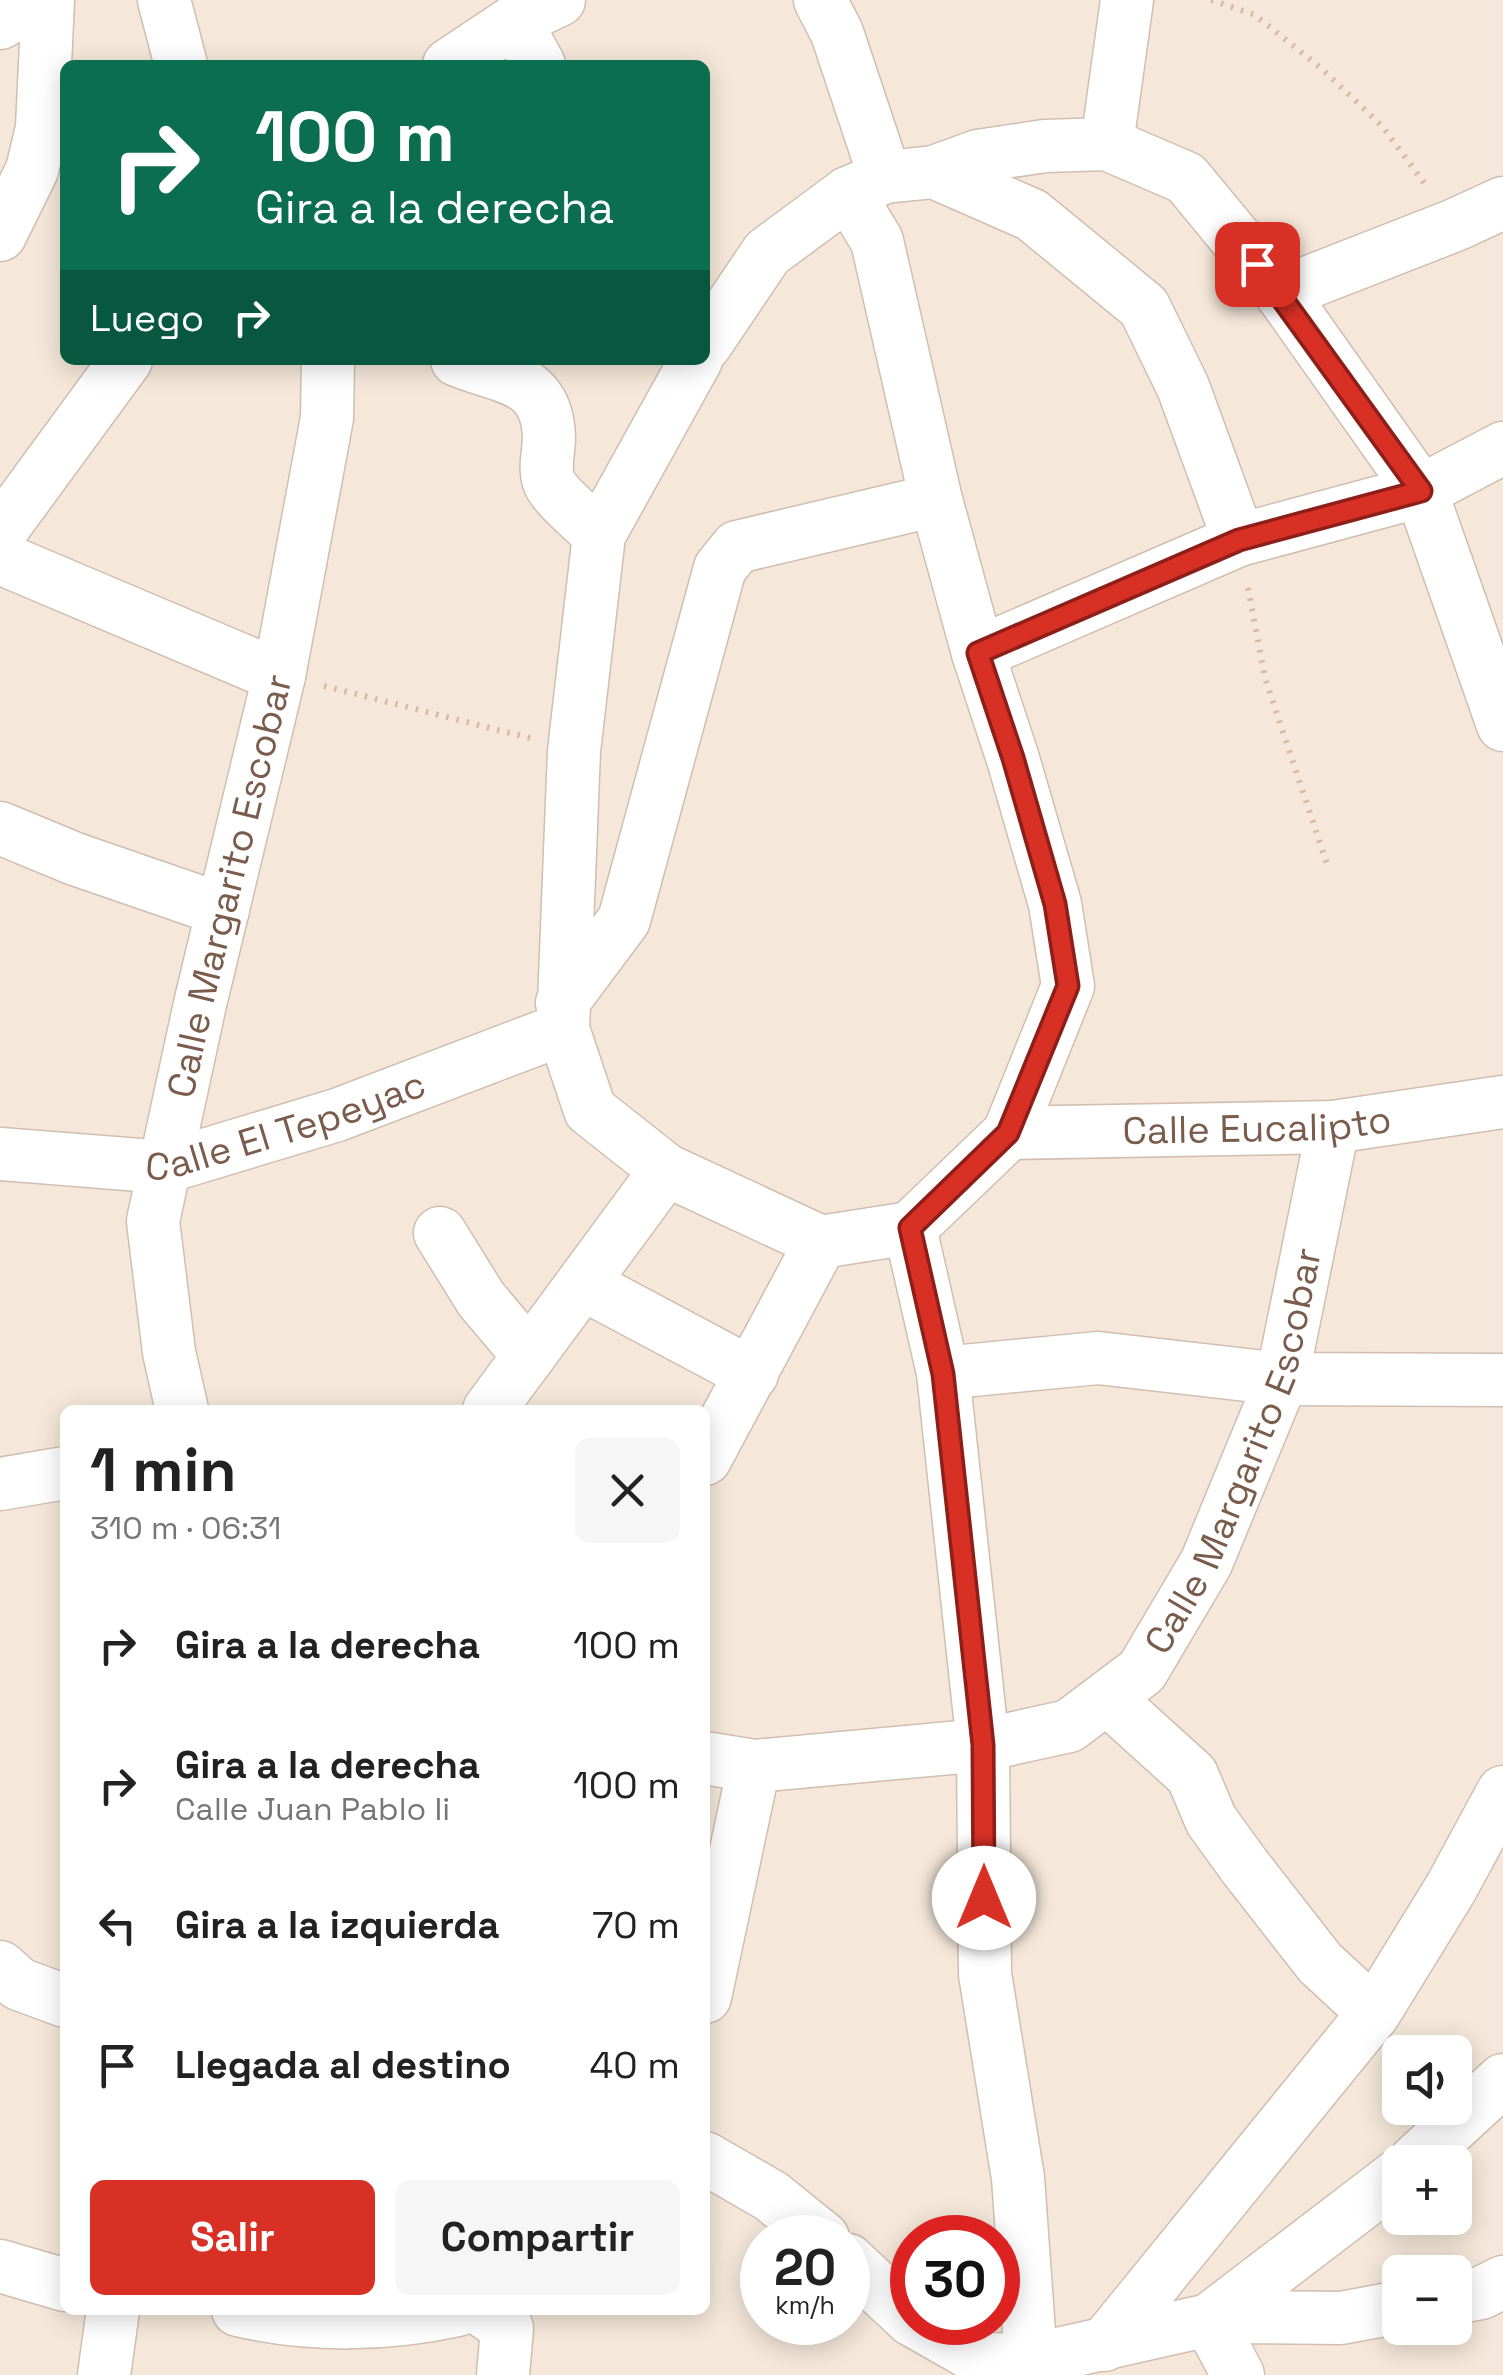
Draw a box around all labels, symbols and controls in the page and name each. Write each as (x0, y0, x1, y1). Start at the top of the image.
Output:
text: 100 m (255, 92, 455, 181)
icon: right (90, 100, 220, 230)
text: Gira a la derecha (255, 179, 614, 236)
pin (1215, 222, 1300, 307)
icon: arrive (1230, 237, 1285, 292)
icon: right (224, 290, 279, 345)
text: Luego (90, 294, 204, 342)
street label: Calle Margarito Escobar (156, 669, 303, 1102)
street label: Calle El Tepeyac (144, 1060, 432, 1191)
street label: Calle Eucalipto (1122, 1095, 1394, 1155)
street label: Calle Margarito Escobar (1134, 1244, 1332, 1663)
text: 1 min (90, 1432, 237, 1509)
button: close (575, 1438, 680, 1543)
text: 310 m · 06:31 (90, 1508, 281, 1548)
icon: right (90, 1618, 145, 1673)
text: Gira a la derecha (175, 1621, 480, 1669)
text: 100 m (573, 1621, 680, 1669)
text: Gira a la derecha (175, 1741, 480, 1789)
icon: right (90, 1758, 145, 1813)
text: 100 m (573, 1761, 680, 1809)
text: Calle Juan Pablo Ii (175, 1789, 450, 1829)
position arrow (932, 1846, 1036, 1950)
icon: left (90, 1898, 145, 1953)
text: Gira a la izquierda (175, 1901, 500, 1949)
text: 70 m (592, 1901, 680, 1949)
map controls (1382, 2035, 1472, 2345)
button: sound (1382, 2035, 1472, 2125)
icon: arrive (90, 2038, 145, 2093)
text: Llegada al destino (175, 2041, 511, 2089)
text: 40 m (589, 2041, 680, 2089)
button: + (1382, 2145, 1472, 2235)
button: Salir (90, 2180, 375, 2295)
button: Compartir (395, 2180, 680, 2295)
speed limit sign: 30 (890, 2215, 1020, 2345)
text: 20 (774, 2236, 836, 2300)
button: − (1382, 2255, 1472, 2345)
text: km/h (775, 2289, 835, 2321)

